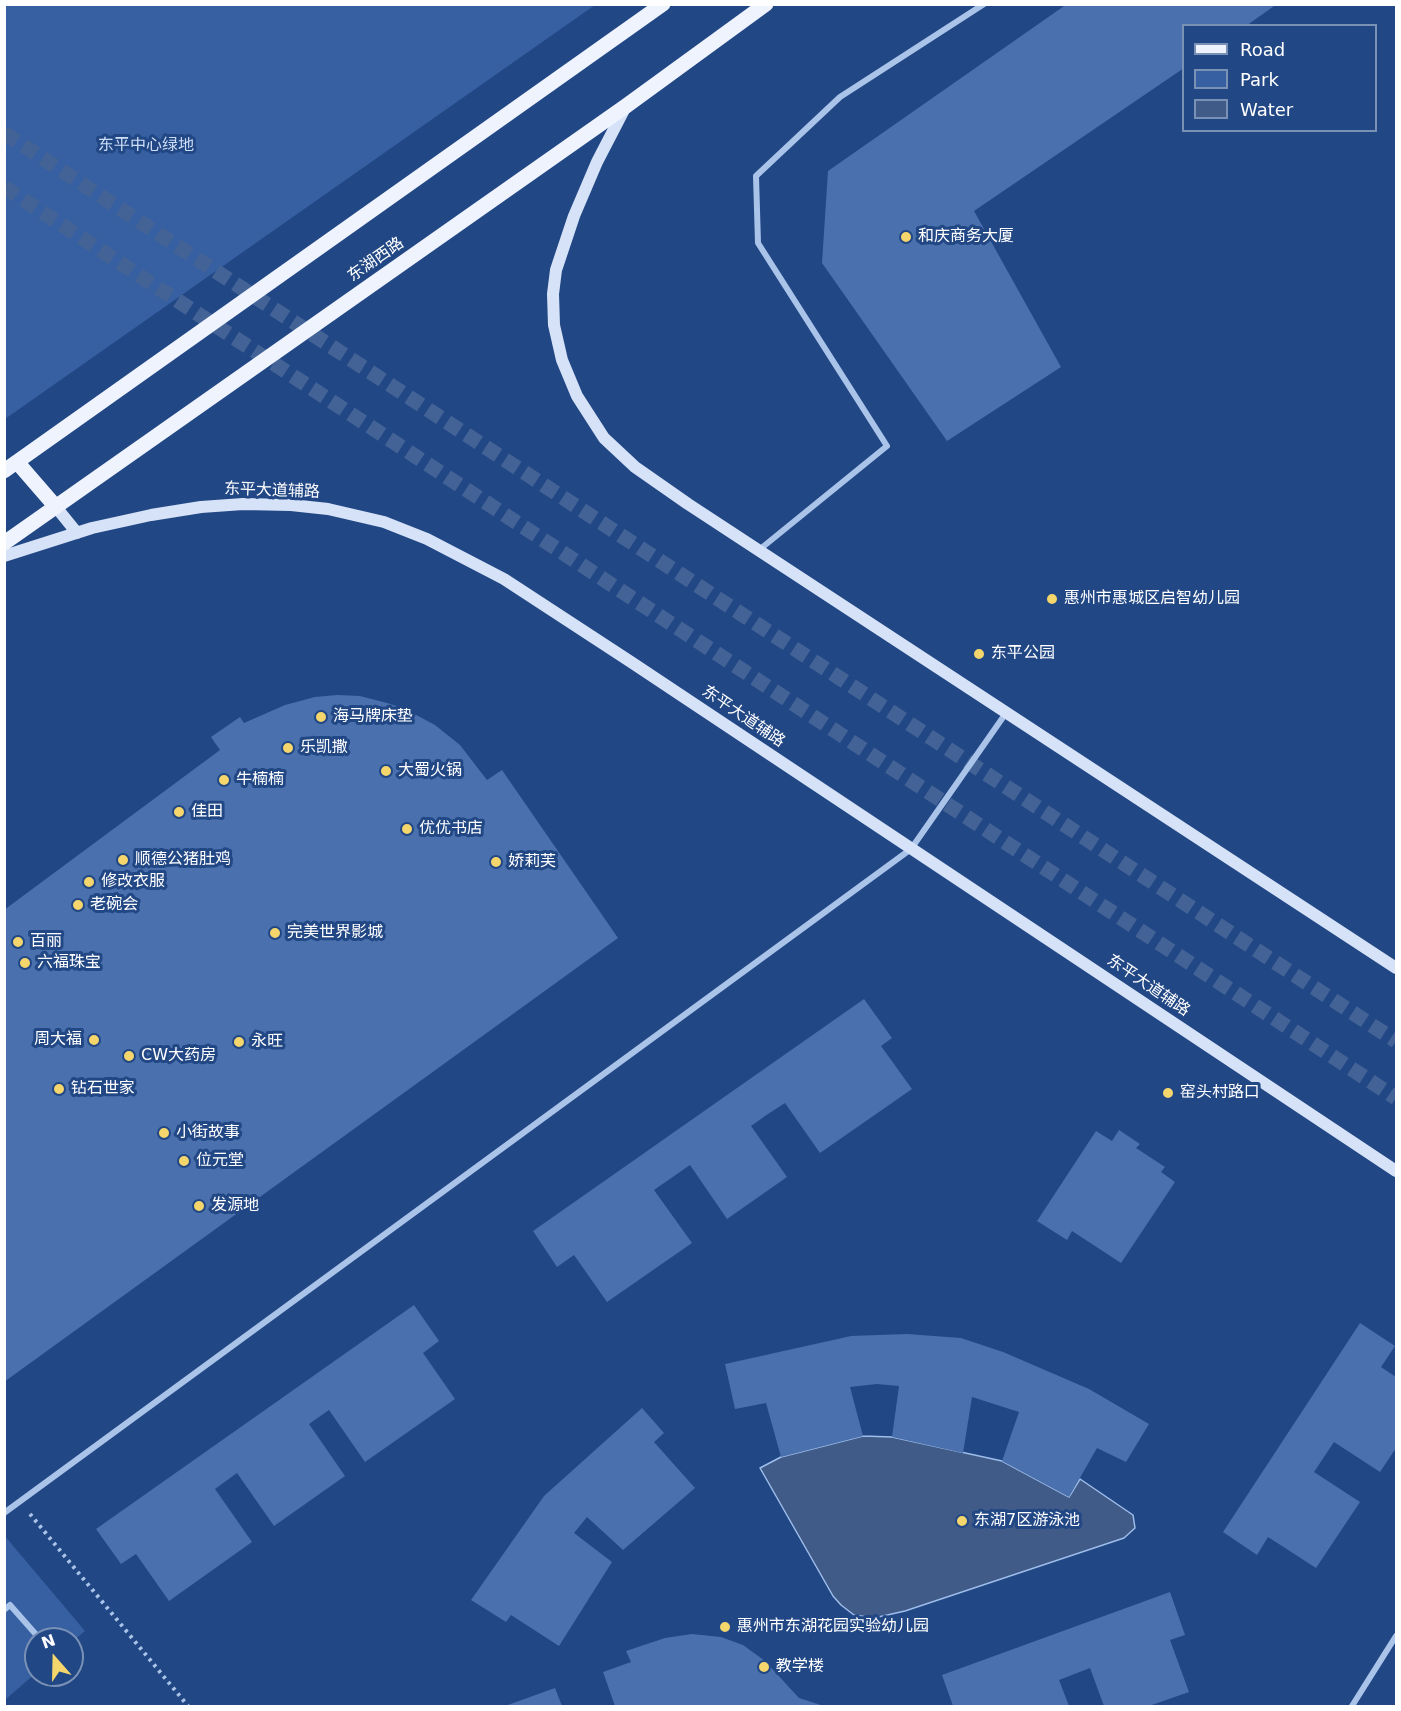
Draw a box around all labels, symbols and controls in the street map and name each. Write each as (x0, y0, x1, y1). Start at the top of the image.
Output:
legend (1182, 24, 1377, 132)
text: Road (1240, 39, 1285, 60)
text: Park (1240, 69, 1279, 90)
text: Water (1240, 99, 1293, 120)
park label: 东平中心绿地 (98, 136, 194, 156)
place label: 和庆商务大厦 (918, 227, 1014, 247)
marker: 和庆商务大厦 (899, 230, 913, 244)
street label: 东湖西路 (344, 234, 408, 286)
street label: 东平大道辅路 (224, 480, 320, 502)
place label: 惠州市惠城区启智幼儿园 (1064, 589, 1240, 609)
marker: 惠州市惠城区启智幼儿园 (1045, 592, 1059, 606)
place label: 东平公园 (991, 644, 1055, 664)
marker: 东平公园 (972, 647, 986, 661)
street label: 东平大道辅路 (698, 682, 788, 752)
place label: 海马牌床垫 (333, 707, 413, 727)
marker: 海马牌床垫 (314, 710, 328, 724)
place label: 乐凯撒 (300, 738, 348, 758)
marker: 乐凯撒 (281, 741, 295, 755)
place label: 大蜀火锅 (398, 761, 462, 781)
marker: 大蜀火锅 (379, 764, 393, 778)
place label: 牛楠楠 (236, 770, 284, 790)
marker: 牛楠楠 (217, 773, 231, 787)
place label: 佳田 (191, 802, 223, 822)
marker: 佳田 (172, 805, 186, 819)
place label: 优优书店 (419, 819, 483, 839)
marker: 优优书店 (400, 822, 414, 836)
place label: 顺德公猪肚鸡 (135, 850, 231, 870)
place label: 娇莉芙 (508, 852, 556, 872)
marker: 顺德公猪肚鸡 (116, 853, 130, 867)
marker: 娇莉芙 (489, 855, 503, 869)
place label: 修改衣服 (101, 872, 165, 892)
marker: 修改衣服 (82, 875, 96, 889)
place label: 老碗会 (90, 895, 138, 915)
marker: 老碗会 (71, 898, 85, 912)
place label: 完美世界影城 (287, 923, 383, 943)
marker: 完美世界影城 (268, 926, 282, 940)
place label: 百丽 (30, 932, 62, 952)
marker: 百丽 (11, 935, 25, 949)
street label: 东平大道辅路 (1103, 951, 1193, 1021)
place label: 六福珠宝 (37, 953, 101, 973)
marker: 六福珠宝 (18, 956, 32, 970)
place label: 周大福 (34, 1030, 82, 1050)
place label: 永旺 (251, 1032, 283, 1052)
marker: 周大福 (87, 1033, 101, 1047)
marker: 永旺 (232, 1035, 246, 1049)
place label: CW大药房 (141, 1046, 216, 1066)
marker: CW大药房 (122, 1049, 136, 1063)
place label: 钻石世家 (71, 1079, 135, 1099)
marker: 钻石世家 (52, 1082, 66, 1096)
place label: 窑头村路口 (1180, 1083, 1260, 1103)
marker: 窑头村路口 (1161, 1086, 1175, 1100)
place label: 小街故事 (176, 1123, 240, 1143)
marker: 小街故事 (157, 1126, 171, 1140)
place label: 位元堂 (196, 1151, 244, 1171)
marker: 位元堂 (177, 1154, 191, 1168)
place label: 发源地 (211, 1196, 259, 1216)
marker: 发源地 (192, 1199, 206, 1213)
place label: 东湖7区游泳池 (974, 1511, 1080, 1531)
marker: 东湖7区游泳池 (955, 1514, 969, 1528)
place label: 惠州市东湖花园实验幼儿园 (737, 1617, 929, 1637)
marker: 惠州市东湖花园实验幼儿园 (718, 1620, 732, 1634)
north arrow (24, 1627, 84, 1687)
text: N (39, 1630, 58, 1653)
place label: 教学楼 (776, 1657, 824, 1677)
marker: 教学楼 (757, 1660, 771, 1674)

